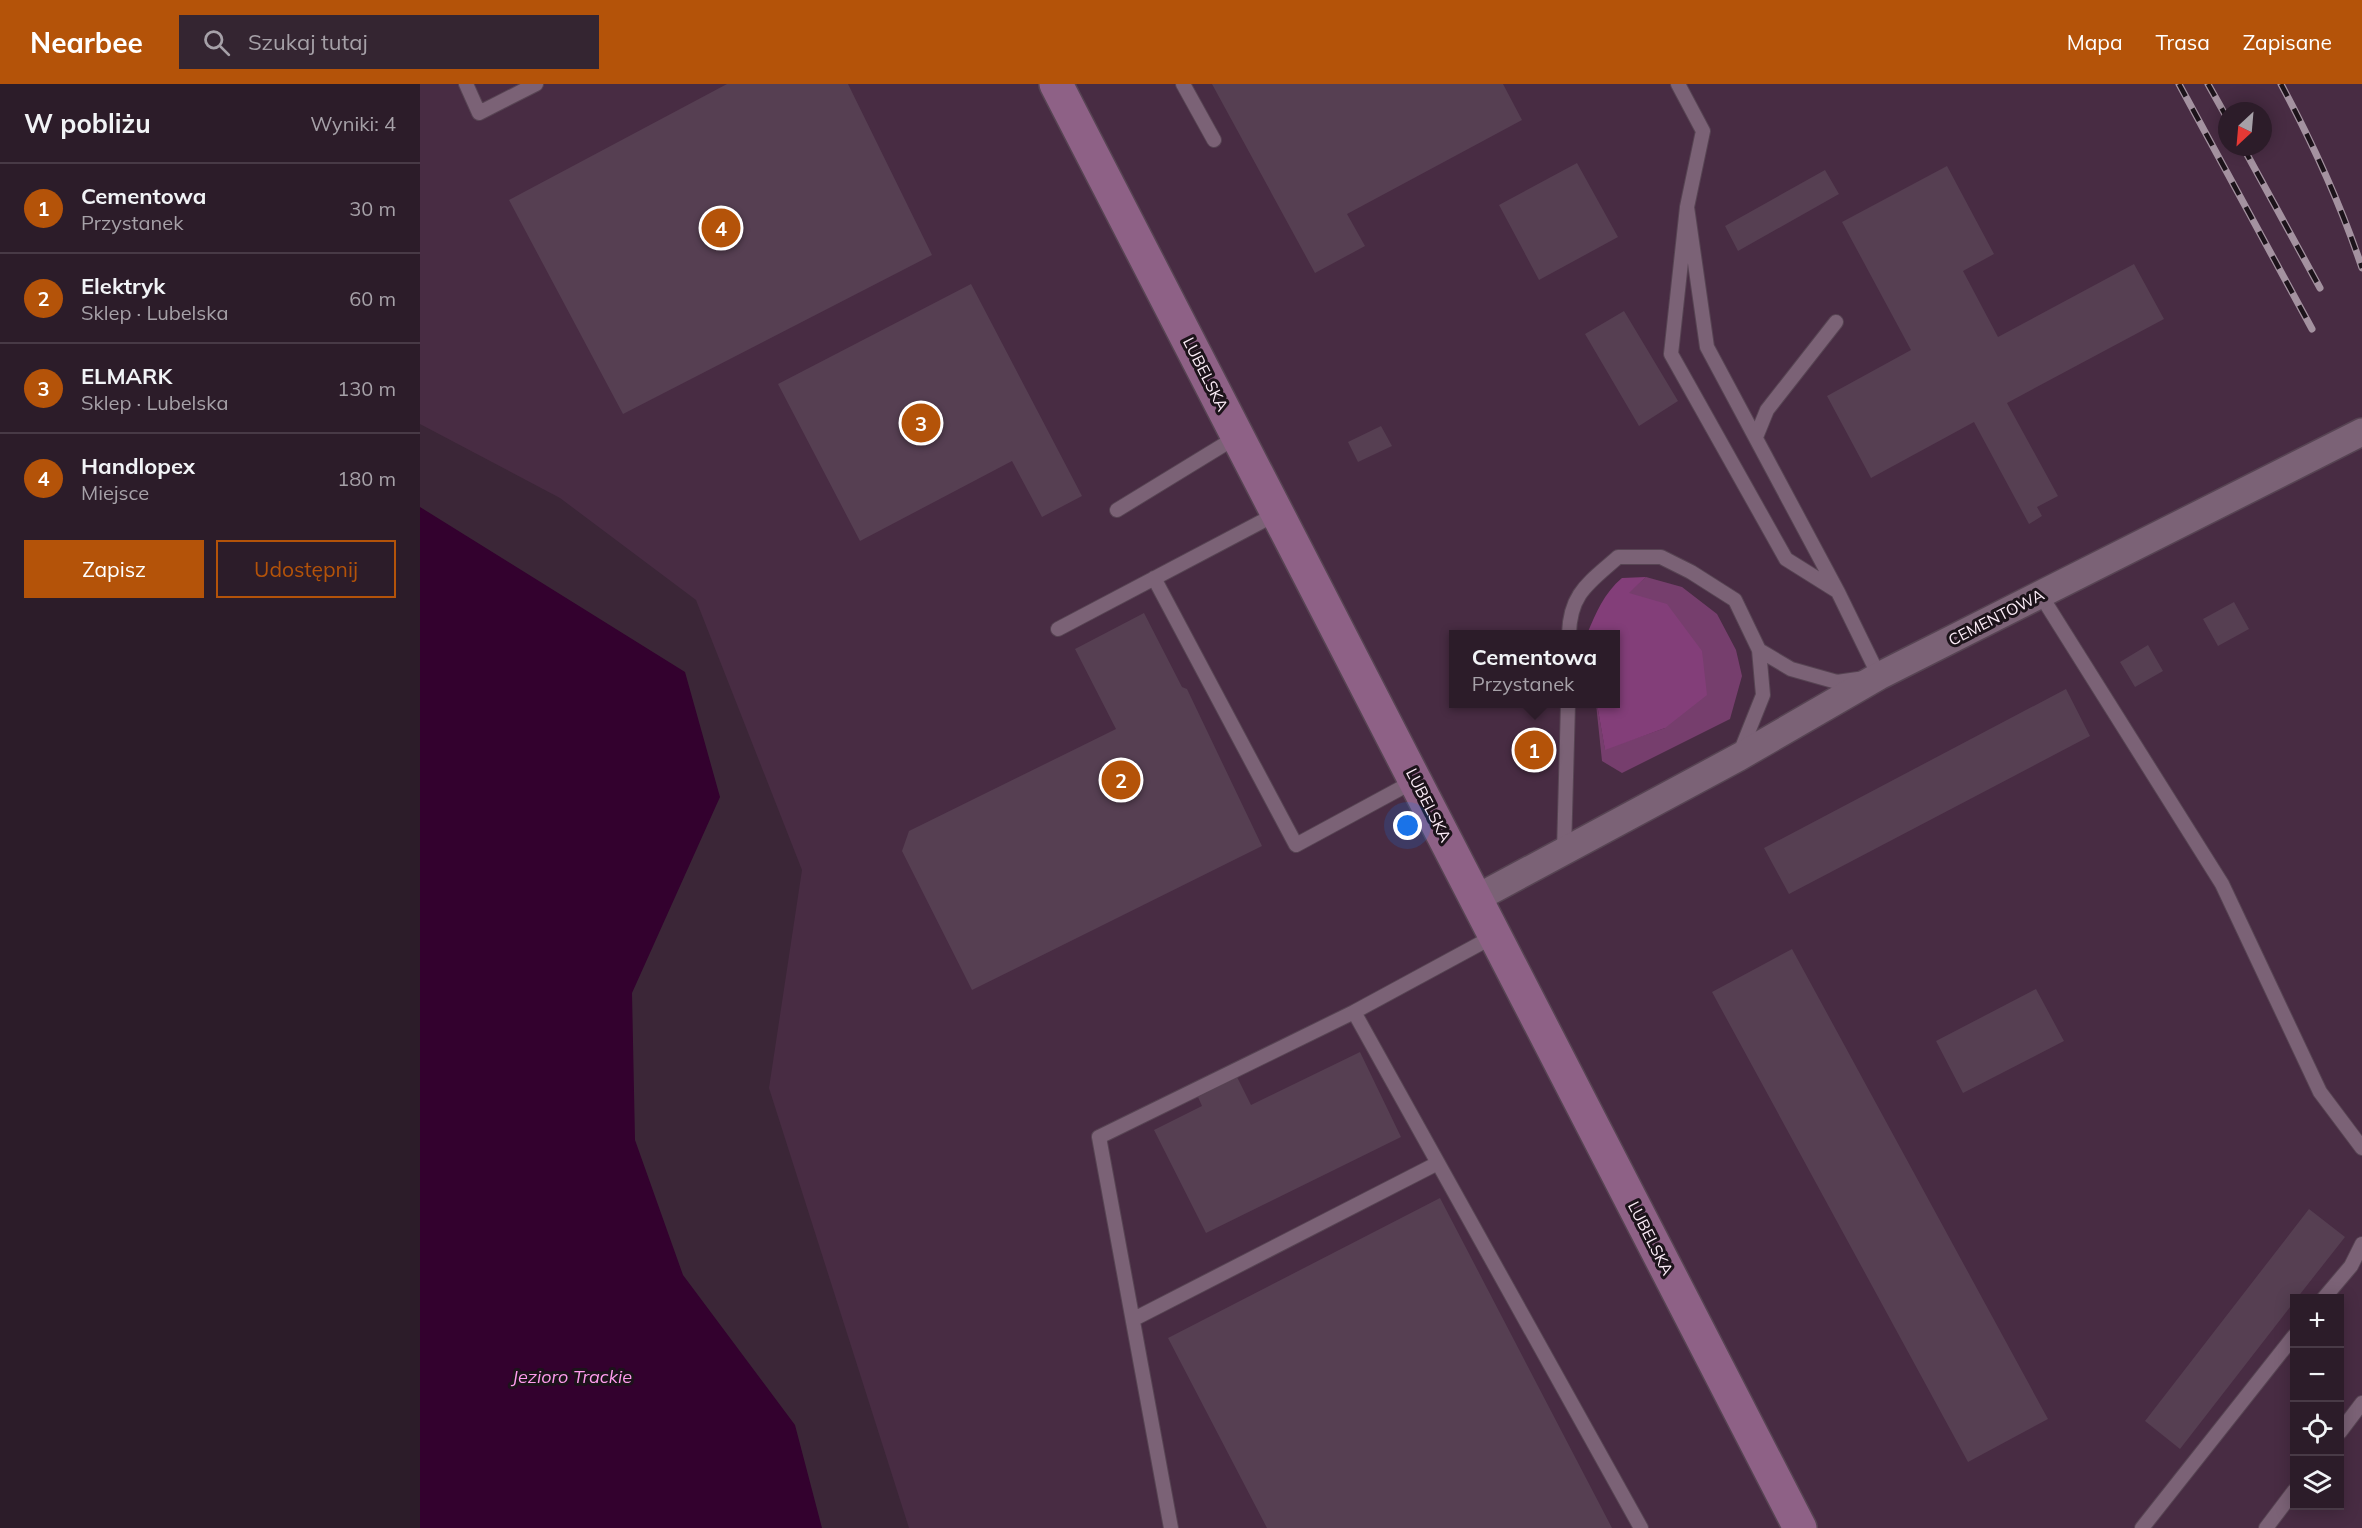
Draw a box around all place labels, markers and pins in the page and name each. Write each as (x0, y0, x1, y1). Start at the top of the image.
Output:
pin: 4 (702, 206, 740, 250)
pin: 3 (902, 400, 940, 446)
pin: 1 (1514, 728, 1554, 772)
pin: 2 (1102, 758, 1140, 802)

